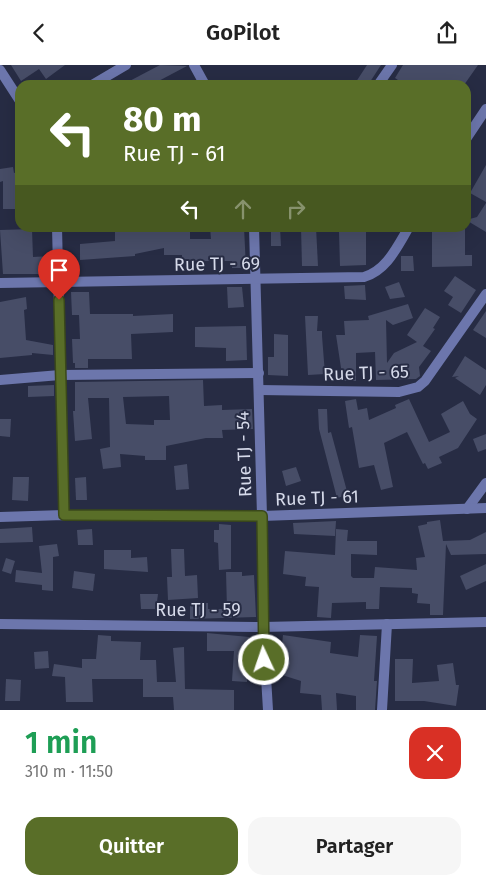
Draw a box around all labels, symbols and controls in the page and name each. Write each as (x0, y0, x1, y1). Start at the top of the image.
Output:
icon: back (25, 19, 53, 47)
text: GoPilot (206, 19, 280, 46)
icon: share (433, 19, 461, 47)
text: 80 m (123, 98, 202, 140)
icon: left (40, 100, 105, 165)
text: Rue TJ - 61 (123, 140, 225, 167)
icon: left (176, 195, 204, 223)
icon: ahead (229, 195, 257, 223)
icon: right (282, 195, 310, 223)
pin (38, 249, 80, 300)
street label: Rue TJ - 69 (174, 252, 260, 276)
icon: arrive (45, 256, 73, 284)
street label: Rue TJ - 65 (323, 361, 409, 385)
street label: Rue TJ - 54 (231, 410, 256, 497)
street label: Rue TJ - 61 (275, 486, 359, 510)
street label: Rue TJ - 59 (155, 599, 241, 621)
position arrow (237, 633, 289, 685)
text: 1 min (25, 725, 97, 761)
button: close (409, 727, 461, 779)
text: 310 m · 11:50 (25, 762, 113, 781)
button: Quitter (25, 817, 238, 875)
button: Partager (248, 817, 461, 875)

